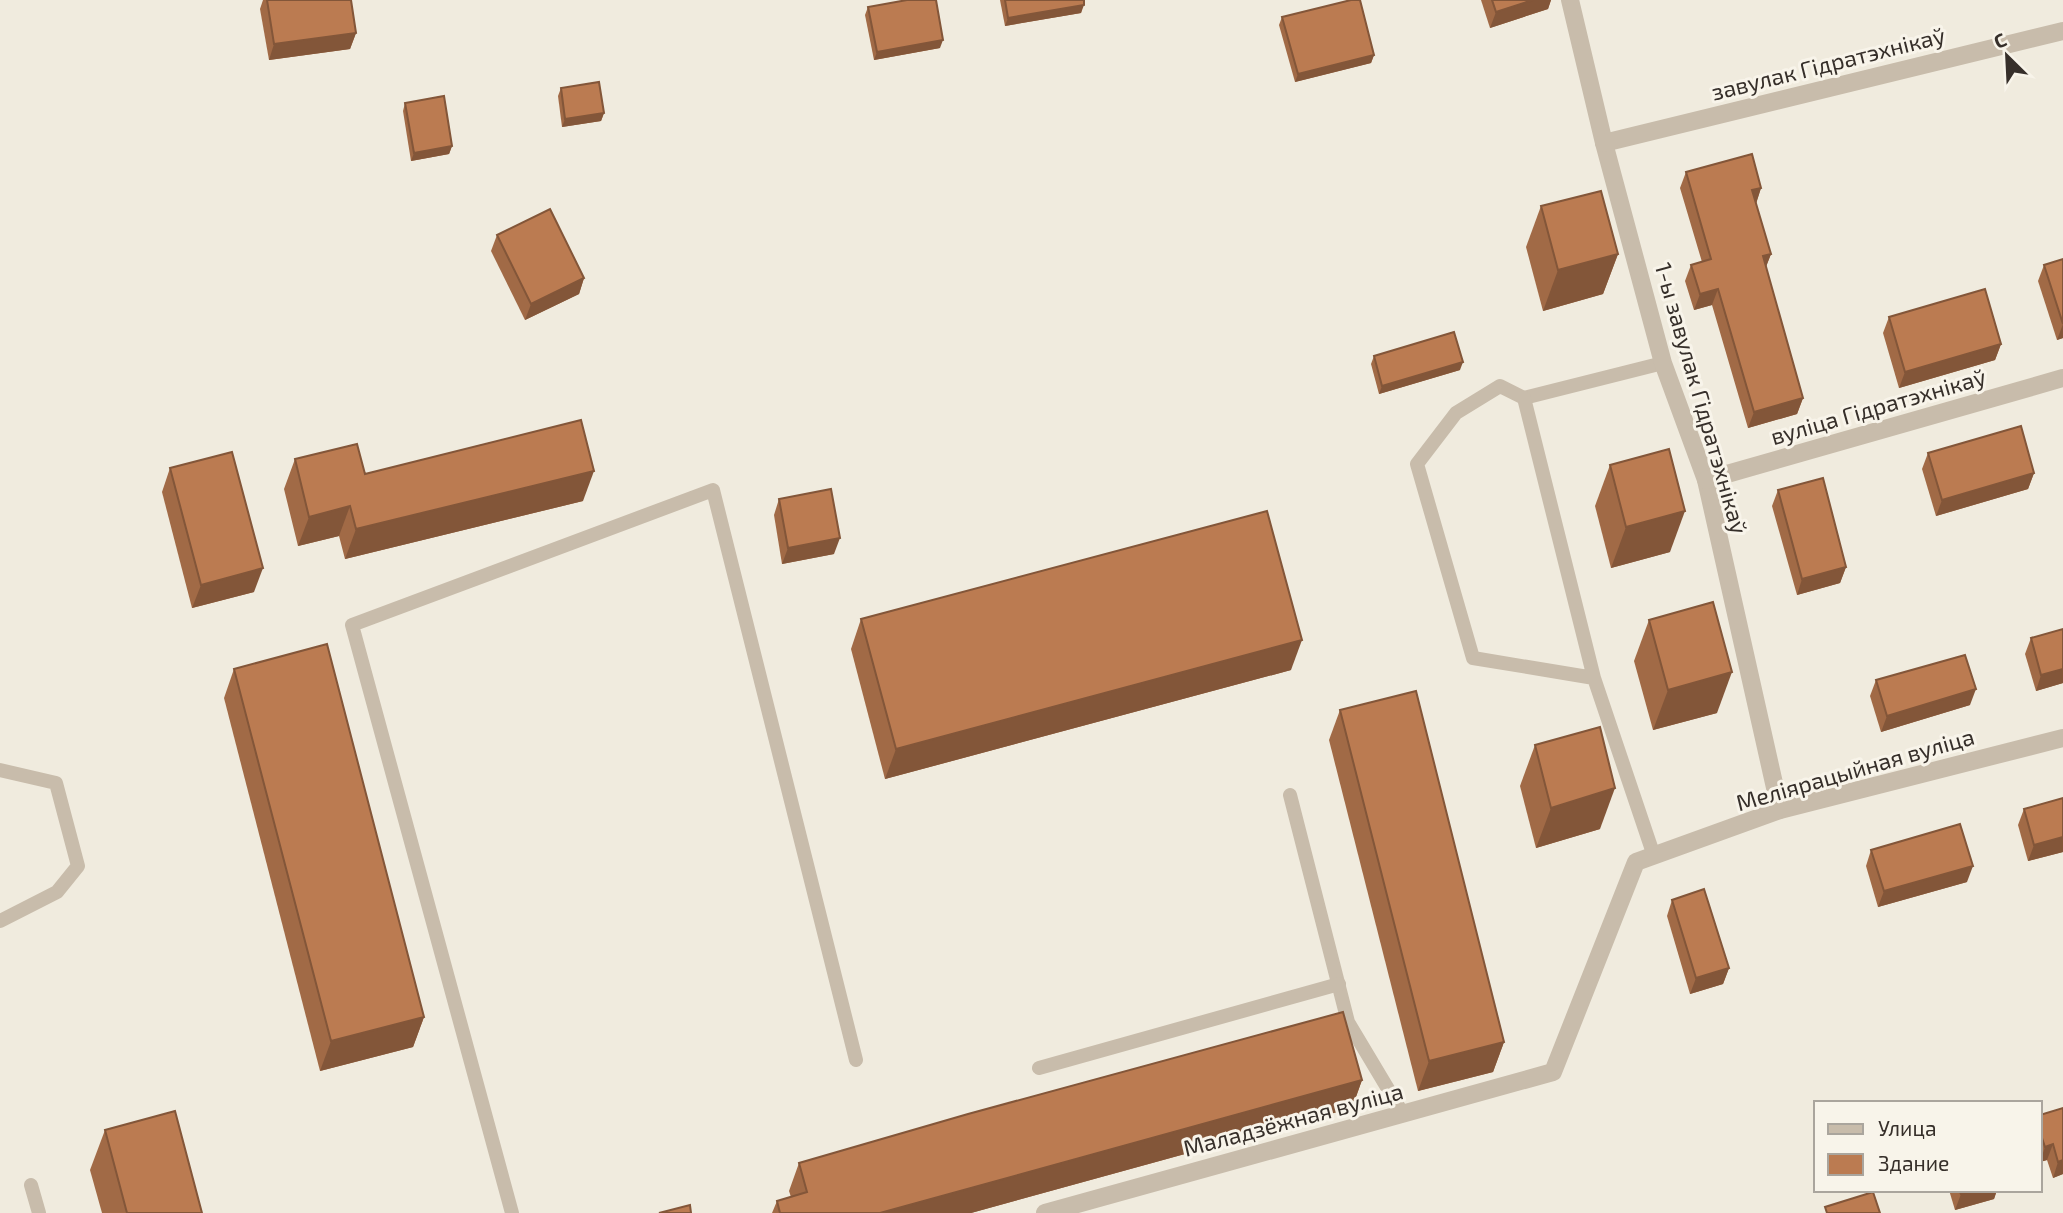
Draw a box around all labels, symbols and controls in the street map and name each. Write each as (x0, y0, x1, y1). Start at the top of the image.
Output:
street label: завулак Гідратэхнікаў (1708, 20, 1948, 107)
north arrow (1972, 21, 2042, 91)
text: С (1990, 27, 2010, 53)
street label: 1-ы завулак Гідратэхнікаў (1649, 259, 1754, 537)
street label: вуліца Гідратэхнікаў (1767, 362, 1989, 451)
street label: Меліярацыйная вуліца (1733, 722, 1978, 817)
street label: Маладзёжная вуліца (1180, 1076, 1406, 1163)
legend (1814, 1101, 2042, 1192)
text: Улица (1878, 1115, 1937, 1140)
text: Здание (1878, 1150, 1949, 1175)

